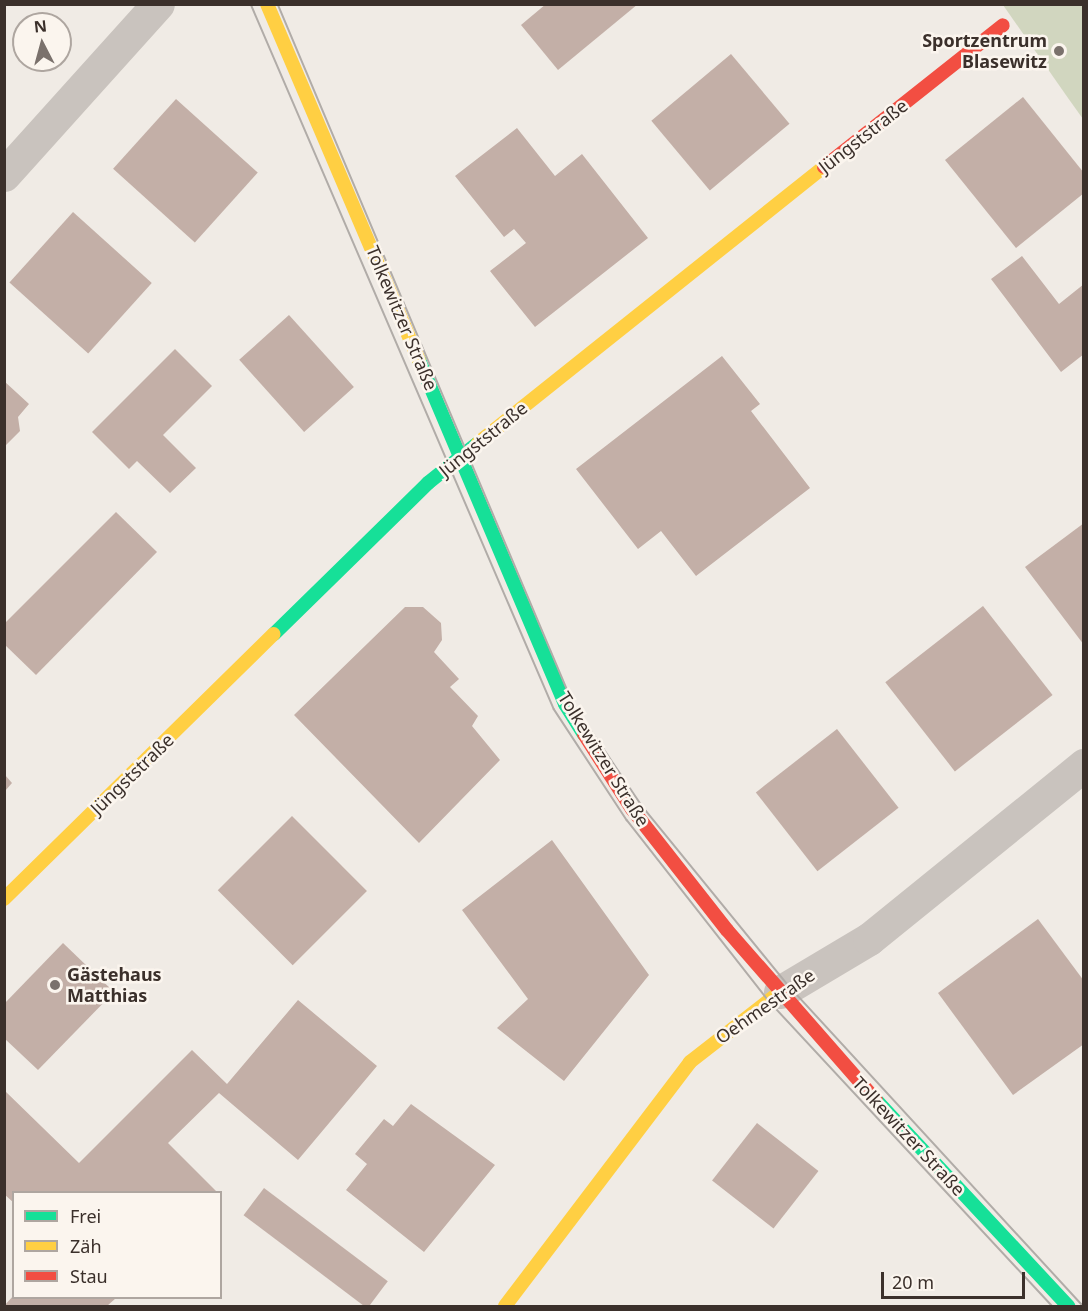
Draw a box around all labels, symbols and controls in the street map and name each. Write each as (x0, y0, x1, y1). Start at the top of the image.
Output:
north arrow (12, 12, 72, 72)
text: N (33, 14, 48, 38)
place label: Sportzentrum Blasewitz (922, 30, 1047, 72)
marker: Sportzentrum Blasewitz (1052, 44, 1066, 58)
street label: Jüngststraße (814, 95, 912, 177)
street label: Tolkewitzer Straße (362, 243, 442, 393)
street label: Jüngststraße (435, 397, 531, 481)
street label: Tolkewitzer Straße (554, 688, 654, 830)
street label: Jüngststraße (86, 729, 178, 819)
place label: Gästehaus Matthias (67, 964, 162, 1006)
street label: Oehmestraße (711, 964, 819, 1048)
marker: Gästehaus Matthias (48, 978, 62, 992)
street label: Tolkewitzer Straße (848, 1072, 970, 1200)
legend (12, 1191, 222, 1299)
text: Frei (70, 1204, 101, 1228)
text: Zäh (70, 1234, 102, 1258)
scale bar (884, 1260, 1028, 1298)
text: Stau (70, 1264, 108, 1288)
text: 20 m (892, 1270, 934, 1294)

